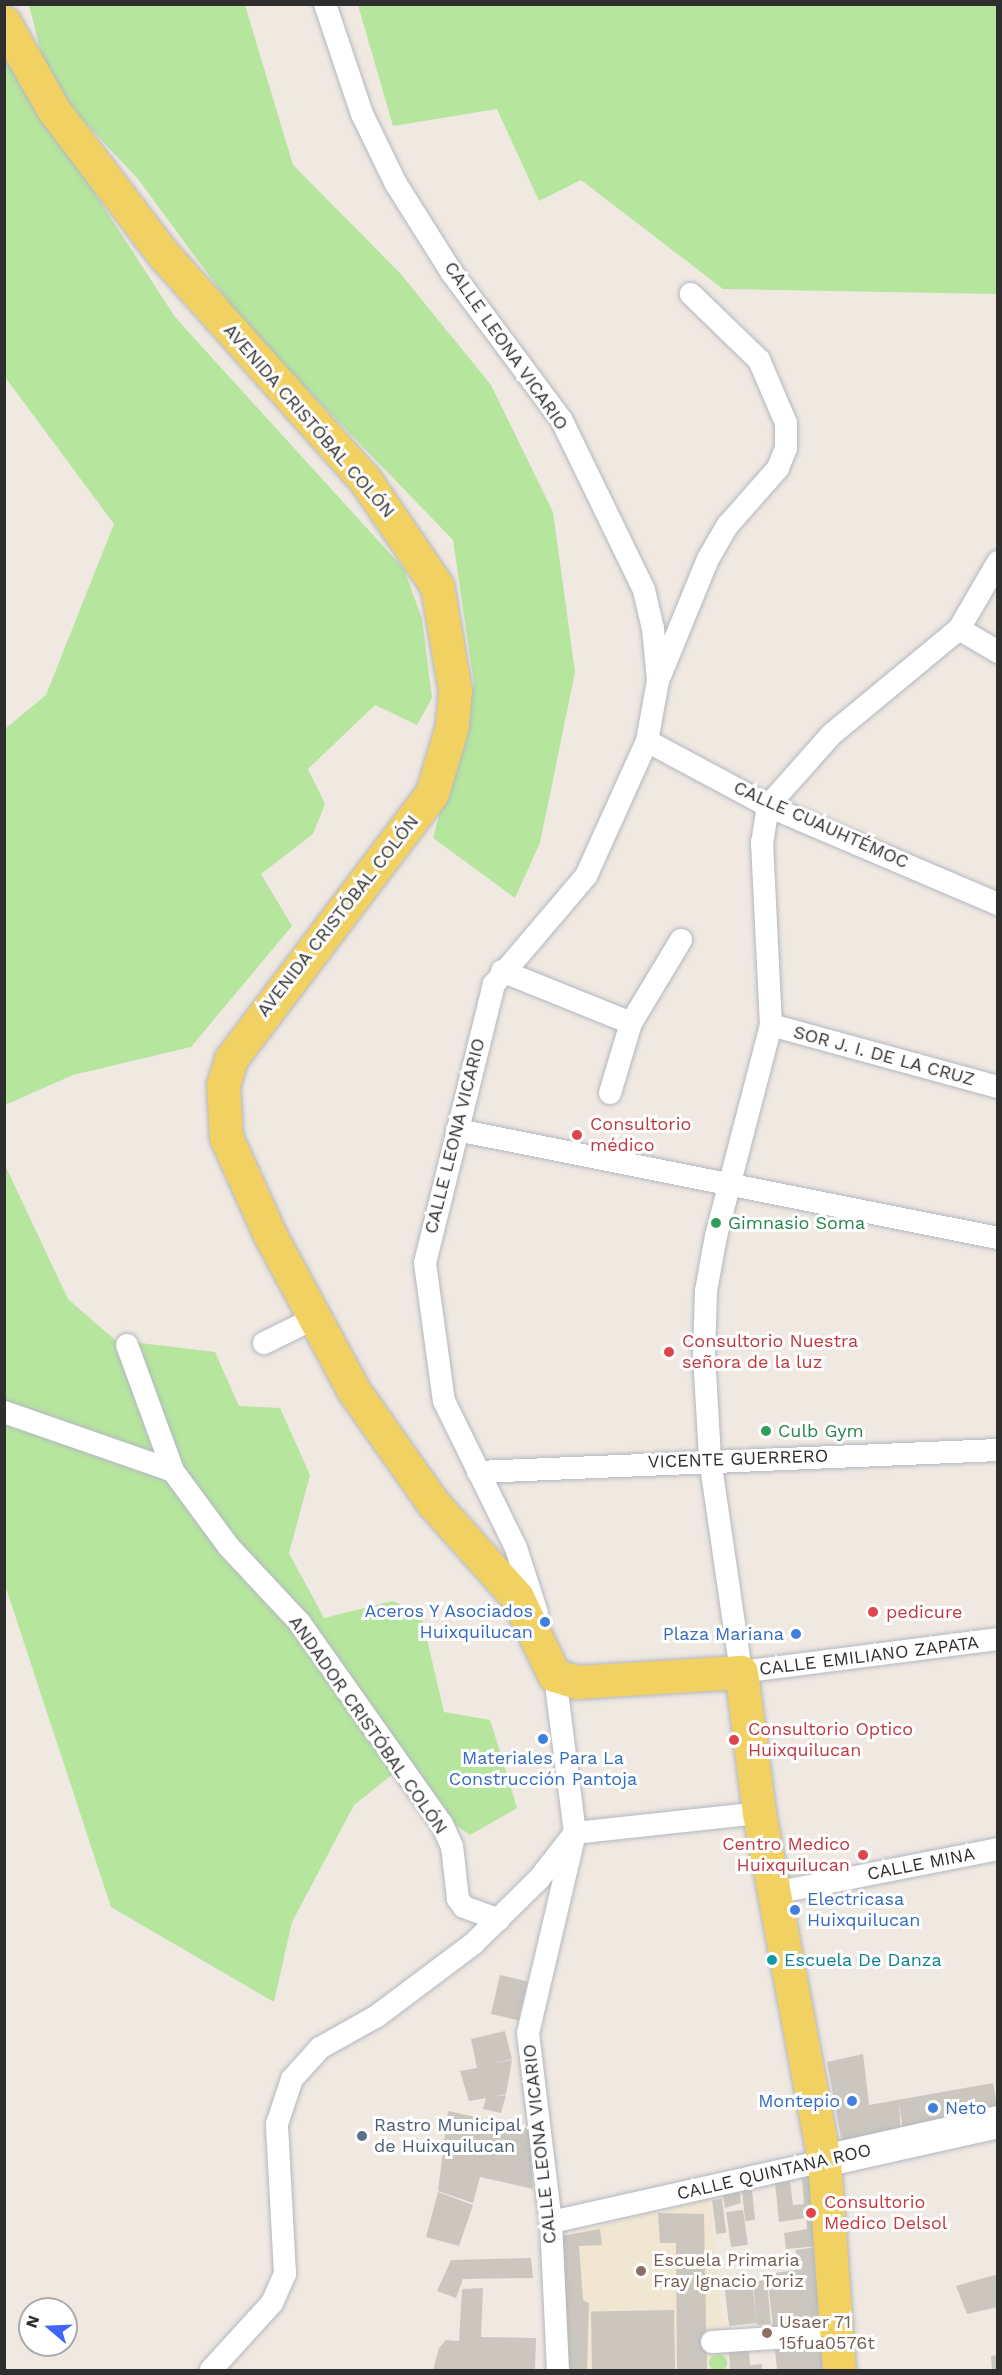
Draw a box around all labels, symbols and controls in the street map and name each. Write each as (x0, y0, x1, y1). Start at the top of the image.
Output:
street label: CALLE LEONA VICARIO (439, 257, 573, 435)
street label: AVENIDA CRISTÓBAL COLÓN (219, 319, 399, 523)
street label: CALLE CUAUHTÉMOC (730, 777, 912, 873)
street label: AVENIDA CRISTÓBAL COLÓN (252, 811, 424, 1021)
street label: SOR J. I. DE LA CRUZ (790, 1021, 978, 1091)
street label: CALLE LEONA VICARIO (420, 1035, 490, 1237)
place label: Consultorio médico (590, 1114, 691, 1156)
marker: Consultorio médico (568, 1126, 586, 1144)
place label: Gimnasio Soma (728, 1212, 865, 1234)
marker: Gimnasio Soma (709, 1216, 723, 1230)
place label: Consultorio Nuestra señora de la luz (682, 1331, 858, 1374)
marker: Consultorio Nuestra señora de la luz (660, 1343, 678, 1361)
place label: Culb Gym (778, 1420, 864, 1442)
marker: Culb Gym (759, 1424, 773, 1438)
street label: VICENTE GUERRERO (647, 1445, 829, 1473)
place label: Aceros Y Asociados Huixquilucan (362, 1601, 533, 1644)
place label: pedicure (886, 1601, 962, 1623)
marker: pedicure (864, 1603, 882, 1621)
street label: ANDADOR CRISTÓBAL COLÓN (284, 1612, 452, 1838)
marker: Aceros Y Asociados Huixquilucan (538, 1615, 552, 1629)
place label: Plaza Mariana (662, 1623, 784, 1645)
marker: Plaza Mariana (789, 1627, 803, 1641)
street label: CALLE EMILIANO ZAPATA (758, 1632, 980, 1680)
place label: Consultorio Optico Huixquilucan (748, 1719, 913, 1762)
marker: Consultorio Optico Huixquilucan (725, 1731, 743, 1749)
marker: Materiales Para La Construcción Pantoja (536, 1732, 550, 1746)
place label: Materiales Para La Construcción Pantoja (449, 1748, 637, 1790)
place label: Centro Medico Huixquilucan (722, 1834, 850, 1876)
street label: CALLE MINA (865, 1843, 977, 1885)
marker: Centro Medico Huixquilucan (854, 1846, 872, 1864)
place label: Electricasa Huixquilucan (807, 1889, 920, 1932)
marker: Electricasa Huixquilucan (788, 1903, 802, 1917)
place label: Escuela De Danza (784, 1949, 942, 1971)
marker: Escuela De Danza (765, 1953, 779, 1967)
street label: CALLE LEONA VICARIO (519, 2042, 561, 2246)
place label: Montepio (758, 2090, 840, 2112)
marker: Montepio (845, 2094, 859, 2108)
place label: Neto (945, 2097, 987, 2119)
marker: Neto (926, 2101, 940, 2115)
place label: Rastro Municipal de Huixquilucan (374, 2115, 521, 2158)
marker: Rastro Municipal de Huixquilucan (355, 2129, 369, 2143)
street label: CALLE QUINTANA ROO (674, 2139, 874, 2205)
place label: Consultorio Medico Delsol (824, 2192, 947, 2234)
marker: Consultorio Medico Delsol (802, 2204, 820, 2222)
place label: Escuela Primaria Fray Ignacio Toriz (653, 2250, 805, 2292)
marker: Escuela Primaria Fray Ignacio Toriz (634, 2264, 648, 2278)
north arrow (18, 2297, 78, 2357)
place label: Usaer 71 15fua0576t (779, 2312, 875, 2354)
text: N (21, 2313, 43, 2330)
marker: Usaer 71 15fua0576t (760, 2326, 774, 2340)

